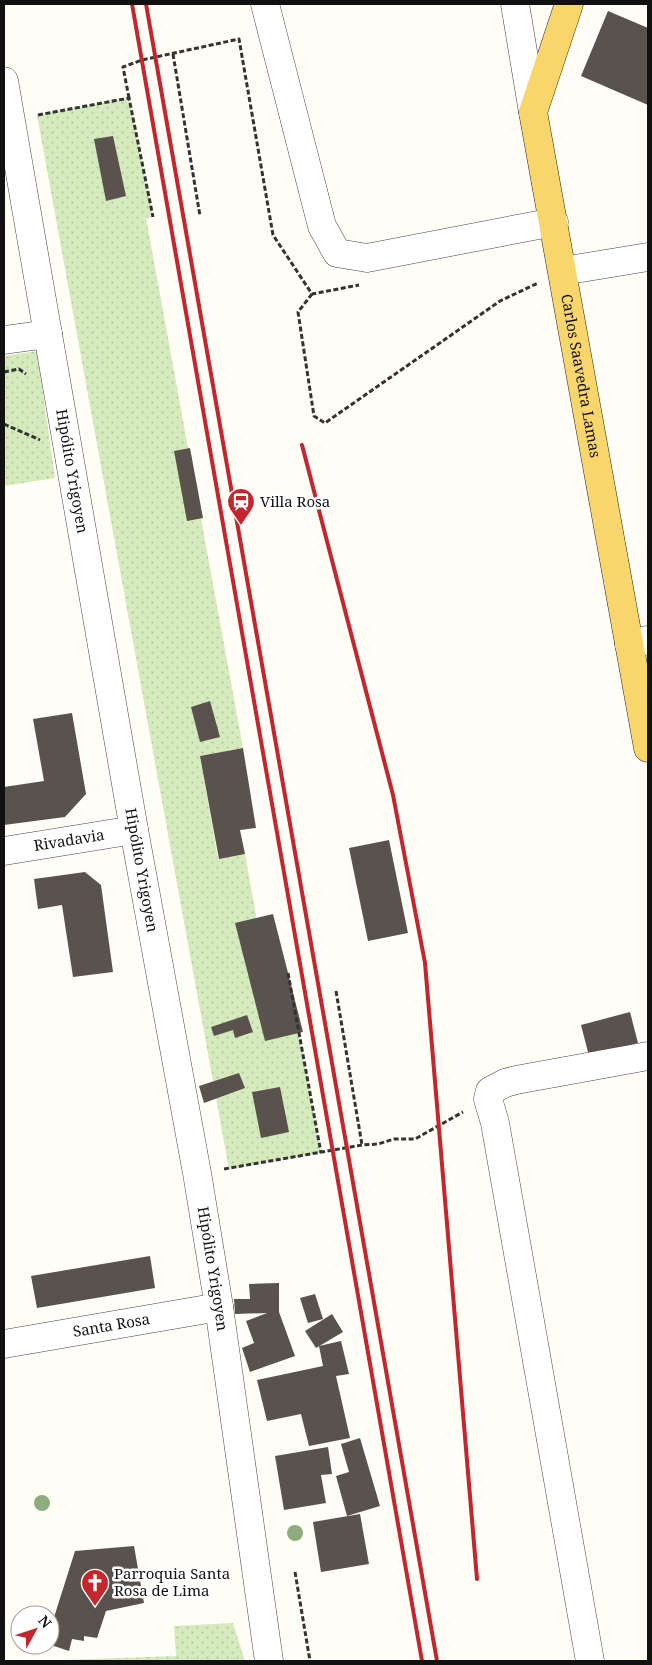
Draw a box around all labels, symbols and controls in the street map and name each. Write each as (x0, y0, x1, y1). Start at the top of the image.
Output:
street label: Carlos Saavedra Lamas (557, 292, 606, 459)
street label: Hipólito Yrigoyen (52, 407, 93, 535)
station icon: Villa Rosa (226, 487, 256, 526)
place label: Villa Rosa (260, 491, 330, 511)
street label: Hipólito Yrigoyen (121, 806, 164, 934)
street label: Rivadavia (32, 824, 106, 855)
street label: Hipólito Yrigoyen (194, 1205, 233, 1333)
street label: Santa Rosa (71, 1308, 151, 1341)
place label: Parroquia Santa Rosa de Lima (114, 1563, 230, 1600)
church icon: Parroquia Santa Rosa de Lima (80, 1568, 110, 1607)
north arrow (10, 1605, 60, 1655)
text: N (35, 1611, 56, 1632)

